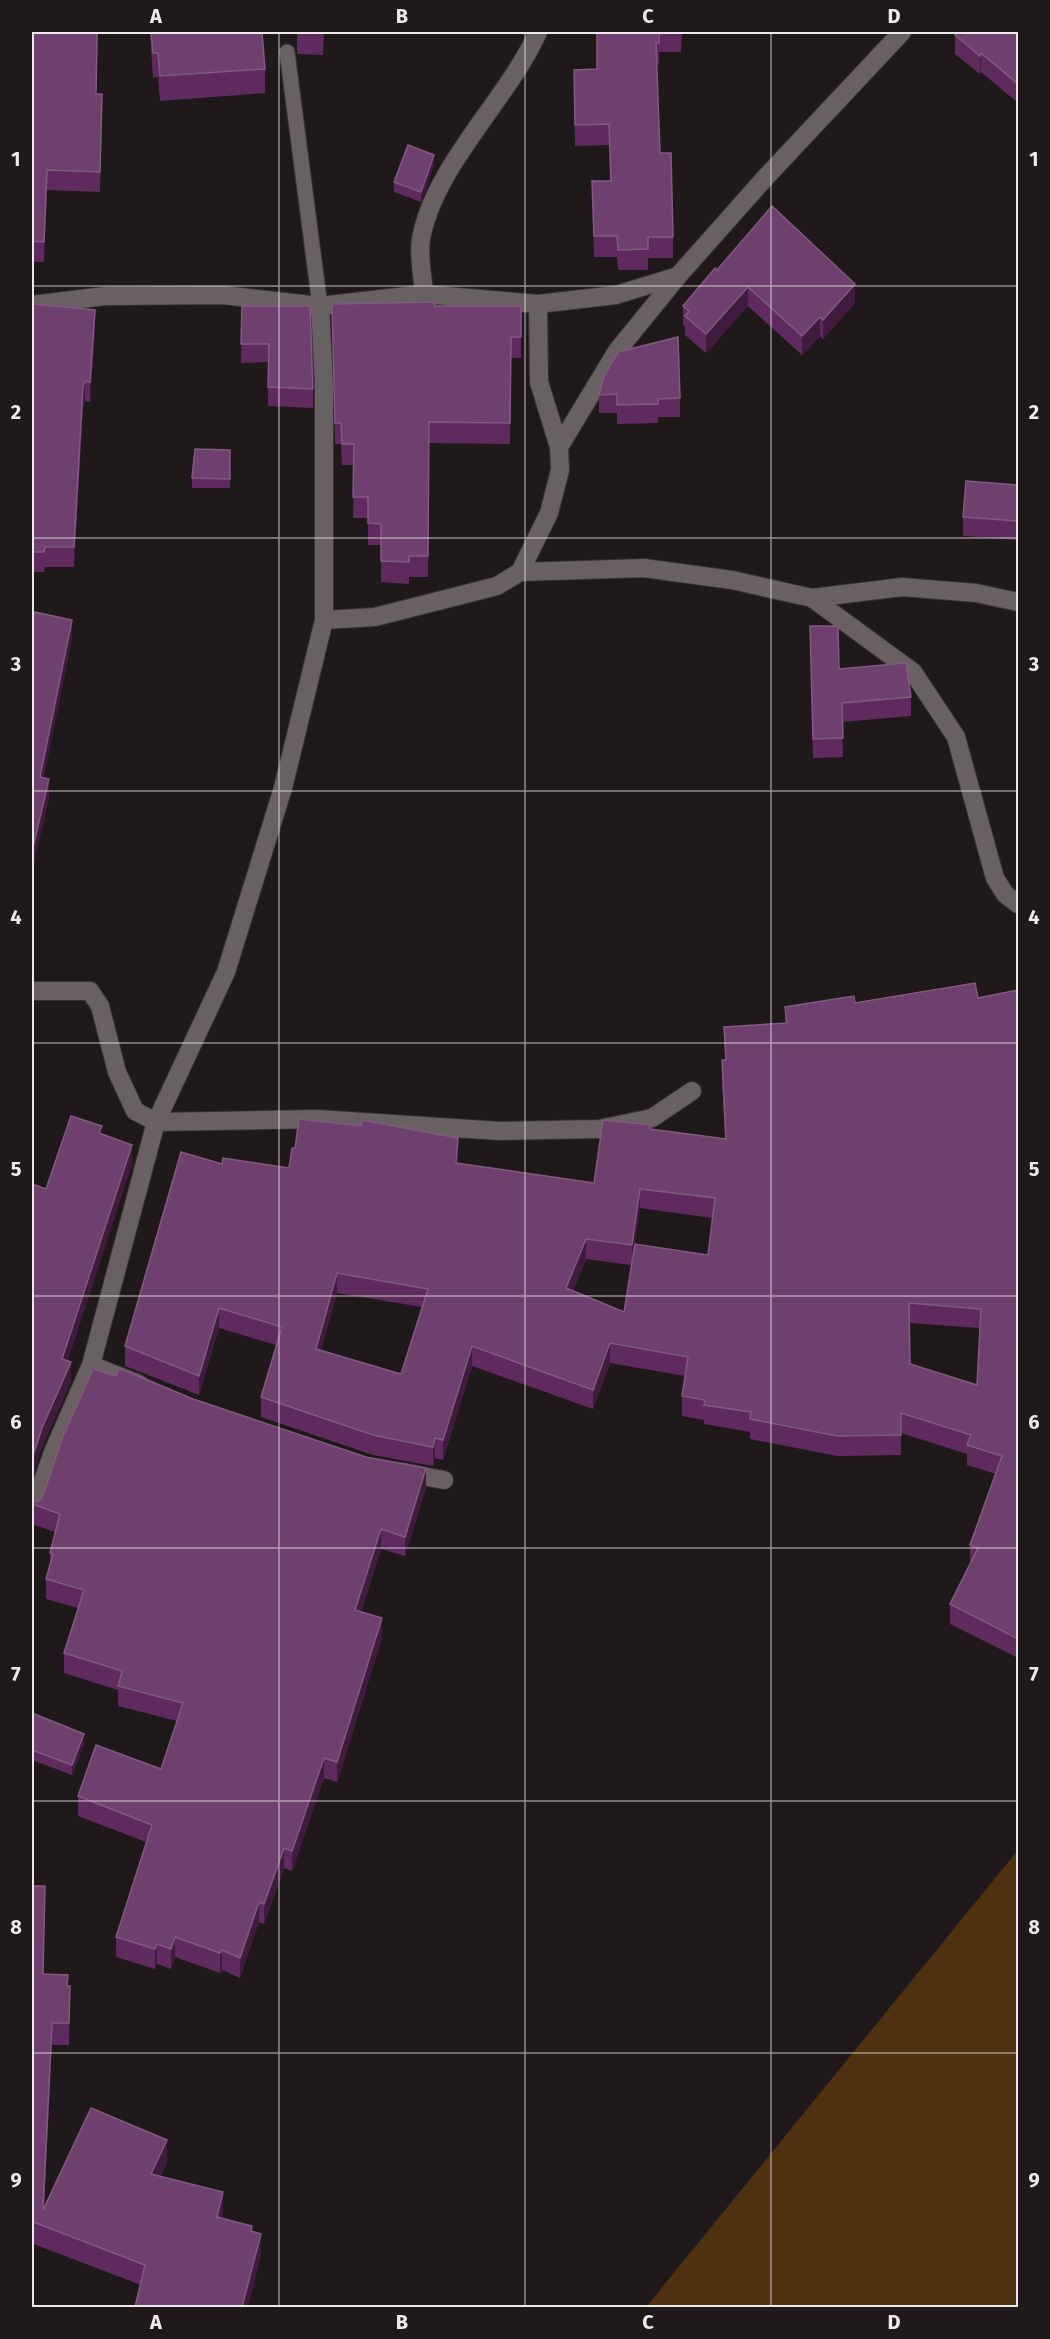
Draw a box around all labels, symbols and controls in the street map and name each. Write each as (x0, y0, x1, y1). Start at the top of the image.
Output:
text: A (149, 4, 163, 28)
text: B (396, 4, 408, 28)
text: C (642, 4, 654, 28)
text: D (887, 4, 901, 28)
text: 1 (11, 147, 21, 171)
text: 1 (1029, 147, 1039, 171)
text: 2 (11, 400, 21, 424)
text: 2 (1029, 400, 1039, 424)
text: 3 (10, 652, 21, 676)
text: 3 (1028, 652, 1039, 676)
text: 4 (10, 905, 22, 929)
text: 4 (1028, 905, 1040, 929)
text: 5 (11, 1157, 22, 1181)
text: 5 (1029, 1157, 1040, 1181)
text: 6 (10, 1410, 22, 1434)
text: 6 (1028, 1410, 1040, 1434)
text: 7 (11, 1662, 21, 1686)
text: 7 (1029, 1662, 1039, 1686)
text: 8 (10, 1915, 22, 1939)
text: 8 (1028, 1915, 1040, 1939)
text: 9 (10, 2168, 22, 2192)
text: 9 (1028, 2168, 1040, 2192)
text: A (149, 2310, 163, 2334)
text: B (396, 2310, 408, 2334)
text: C (642, 2310, 654, 2334)
text: D (887, 2310, 901, 2334)

